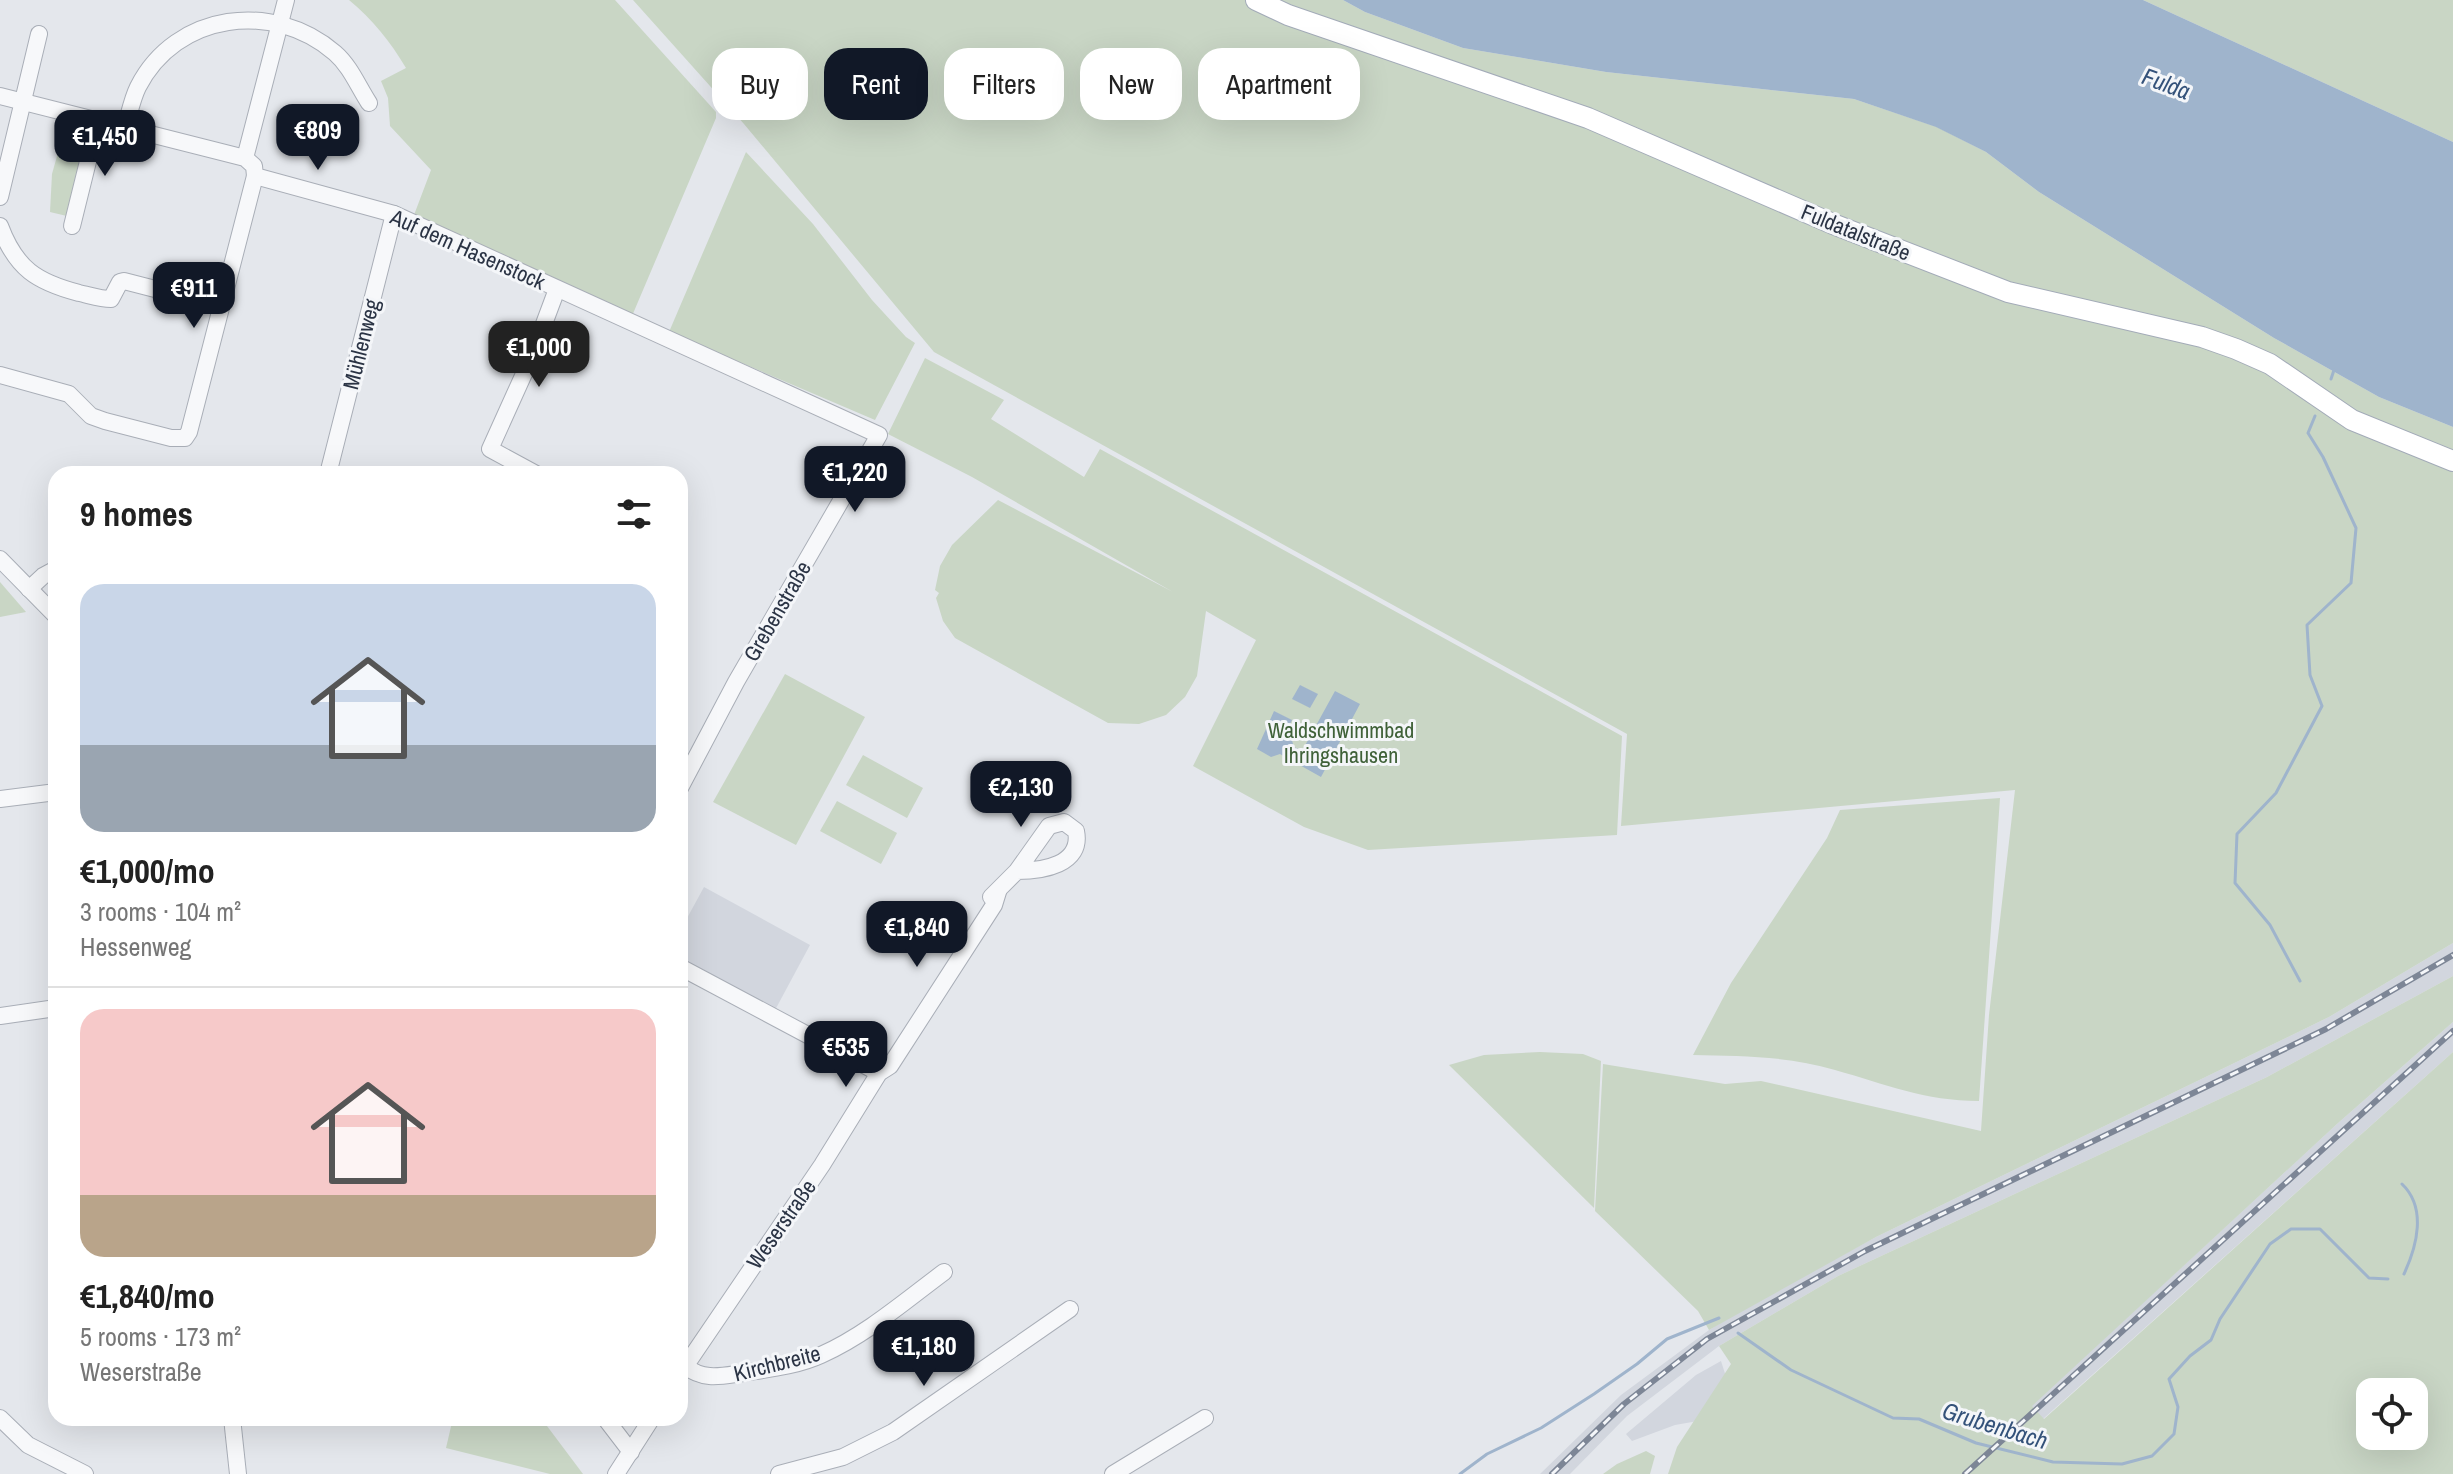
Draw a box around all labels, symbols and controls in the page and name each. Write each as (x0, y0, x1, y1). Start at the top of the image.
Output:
chip: Buy (712, 48, 808, 120)
chip: Rent (824, 48, 928, 120)
chip: Filters (944, 48, 1064, 120)
chip: New (1080, 48, 1182, 120)
chip: Apartment (1198, 48, 1360, 120)
water label: Fulda (2138, 60, 2195, 107)
pin: €809 (271, 104, 365, 172)
pin: €1,450 (40, 110, 170, 178)
text: €809 (294, 112, 342, 147)
text: €1,450 (72, 118, 138, 153)
street label: Fuldatalstraße (1797, 196, 1915, 268)
street label: Auf dem Hasenstock (385, 201, 551, 297)
pin: €911 (147, 262, 241, 330)
text: €911 (171, 270, 217, 305)
street label: Mühlenweg (335, 296, 387, 392)
pin: €1,000 (474, 321, 604, 389)
text: €1,000 (506, 329, 572, 364)
pin: €1,220 (790, 446, 920, 514)
text: €1,220 (822, 454, 888, 489)
text: 9 homes (80, 491, 193, 537)
icon: filters (612, 492, 656, 536)
street label: Grebenstraße (736, 555, 818, 667)
icon: home (296, 636, 440, 780)
park label: Waldschwimmbad Ihringshausen (1268, 715, 1414, 770)
pin: €2,130 (956, 761, 1086, 829)
text: €2,130 (988, 769, 1054, 804)
text: €1,000/mo (80, 848, 215, 894)
text: 3 rooms · 104 m² (80, 894, 241, 929)
pin: €1,840 (852, 901, 982, 969)
text: €1,840 (884, 909, 950, 944)
text: Hessenweg (80, 929, 191, 964)
pin: €535 (799, 1021, 893, 1089)
text: €535 (822, 1029, 870, 1064)
icon: home (296, 1061, 440, 1205)
street label: Weserstraße (739, 1173, 823, 1275)
text: €1,840/mo (80, 1273, 215, 1319)
text: 5 rooms · 173 m² (80, 1319, 241, 1354)
pin: €1,180 (859, 1320, 989, 1388)
text: €1,180 (891, 1328, 957, 1363)
street label: Kirchbreite (731, 1338, 823, 1388)
text: Weserstraße (80, 1354, 202, 1389)
map controls (2356, 1378, 2428, 1450)
button: locate (2356, 1378, 2428, 1450)
water label: Grubenbach (1939, 1394, 2052, 1456)

